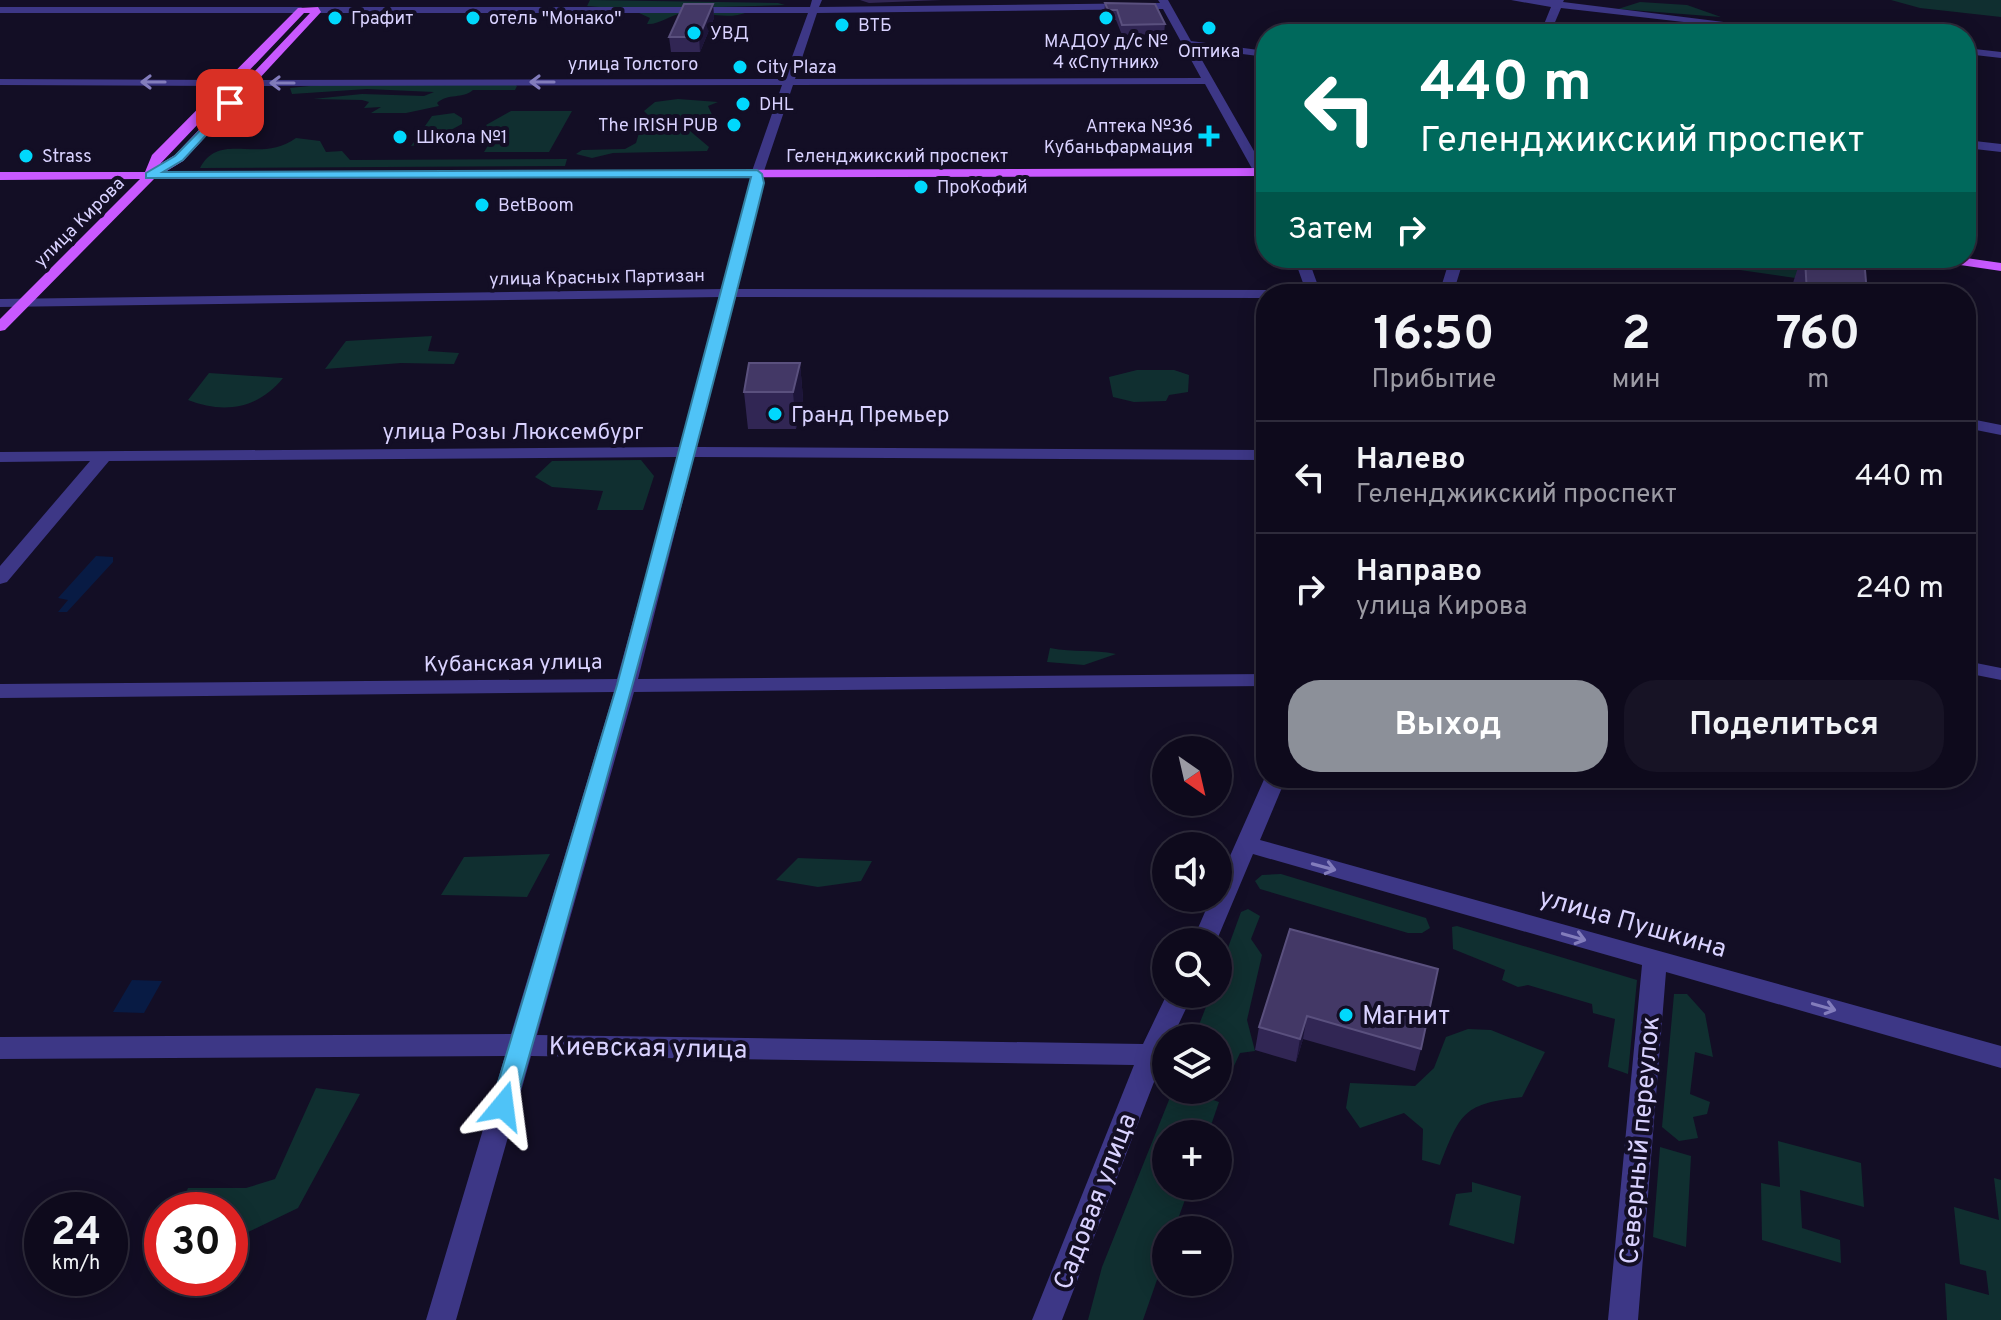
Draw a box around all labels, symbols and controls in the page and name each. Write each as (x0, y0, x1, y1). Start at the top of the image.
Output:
place label: Графит (351, 8, 413, 31)
place label: отель "Монако" (489, 8, 621, 31)
marker: Графит (326, 9, 344, 27)
marker: отель "Монако" (464, 9, 482, 27)
marker: МАДОУ д/с № 4 «Спутник» (1097, 9, 1115, 27)
place label: ВТБ (858, 15, 892, 38)
marker: ВТБ (833, 16, 851, 34)
marker: Оптика (1200, 19, 1218, 37)
place label: УВД (710, 23, 749, 46)
marker: УВД (685, 24, 703, 42)
place label: МАДОУ д/с № 4 «Спутник» (1044, 31, 1168, 75)
place label: Оптика (1178, 41, 1240, 64)
text: 440 m (1420, 50, 1592, 120)
street label: улица Толстого (568, 54, 698, 77)
icon: left (1288, 56, 1392, 160)
place label: City Plaza (756, 57, 837, 80)
marker: City Plaza (731, 58, 749, 76)
pin (196, 69, 264, 137)
one-way arrow (140, 74, 167, 90)
one-way arrow (529, 74, 556, 90)
one-way arrow (269, 75, 296, 91)
icon: arrive (208, 81, 252, 125)
place label: DHL (759, 94, 794, 117)
marker: DHL (734, 95, 752, 113)
place label: The IRISH PUB (598, 115, 718, 138)
marker: The IRISH PUB (725, 116, 743, 134)
place label: Аптека №36 Кубаньфармация (1044, 116, 1193, 160)
text: Геленджикский проспект (1420, 119, 1864, 165)
place label: Школа №1 (416, 127, 508, 150)
marker: Аптека №36 Кубаньфармация (1200, 127, 1218, 145)
marker: Школа №1 (391, 128, 409, 146)
place label: Strass (42, 146, 92, 169)
street label: Геленджикский проспект (786, 146, 1008, 169)
marker: Strass (17, 147, 35, 165)
street label: улица Кирова (30, 173, 130, 273)
place label: ПроКофий (937, 177, 1027, 200)
marker: ПроКофий (912, 178, 930, 196)
place label: BetBoom (498, 195, 574, 218)
marker: BetBoom (473, 196, 491, 214)
icon: right (1389, 208, 1433, 252)
text: Затем (1288, 212, 1373, 249)
street label: улица Красных Партизан (489, 265, 705, 292)
text: 16:50 (1373, 306, 1494, 366)
text: 2 (1621, 306, 1651, 366)
text: 760 (1776, 306, 1860, 366)
text: Прибытие (1372, 364, 1496, 397)
text: мин (1612, 364, 1660, 397)
text: m (1807, 364, 1829, 397)
place label: Гранд Премьер (791, 403, 950, 430)
marker: Гранд Премьер (766, 405, 784, 423)
street label: улица Розы Люксембург (382, 420, 644, 447)
text: Налево (1356, 442, 1465, 479)
icon: left (1288, 455, 1332, 499)
text: 440 m (1855, 459, 1944, 496)
text: Геленджикский проспект (1356, 479, 1677, 512)
text: Направо (1356, 554, 1482, 591)
icon: right (1288, 567, 1332, 611)
text: 240 m (1856, 571, 1944, 608)
text: улица Кирова (1356, 591, 1527, 624)
street label: Кубанская улица (423, 649, 603, 680)
button: Выход (1288, 680, 1608, 772)
button: Поделиться (1624, 680, 1944, 772)
north arrow (1152, 736, 1232, 816)
map controls (1152, 736, 1232, 1296)
button: sound (1152, 832, 1232, 912)
one-way arrow (1310, 860, 1336, 875)
street label: улица Пушкина (1535, 882, 1730, 967)
button: search (1152, 928, 1232, 1008)
one-way arrow (1561, 930, 1586, 945)
one-way arrow (1811, 1000, 1837, 1015)
place label: Магнит (1362, 1001, 1450, 1034)
marker: Магнит (1337, 1006, 1355, 1024)
street label: Северный переулок (1614, 1015, 1669, 1266)
button: layers (1152, 1024, 1232, 1104)
street label: Киевская улица (548, 1031, 747, 1068)
position arrow (461, 1064, 545, 1148)
street label: Садовая улица (1047, 1109, 1145, 1295)
button: + (1152, 1120, 1232, 1200)
speed limit sign: 30 (144, 1192, 248, 1296)
text: 24 (51, 1209, 101, 1259)
button: − (1152, 1216, 1232, 1296)
text: km/h (52, 1251, 100, 1277)

